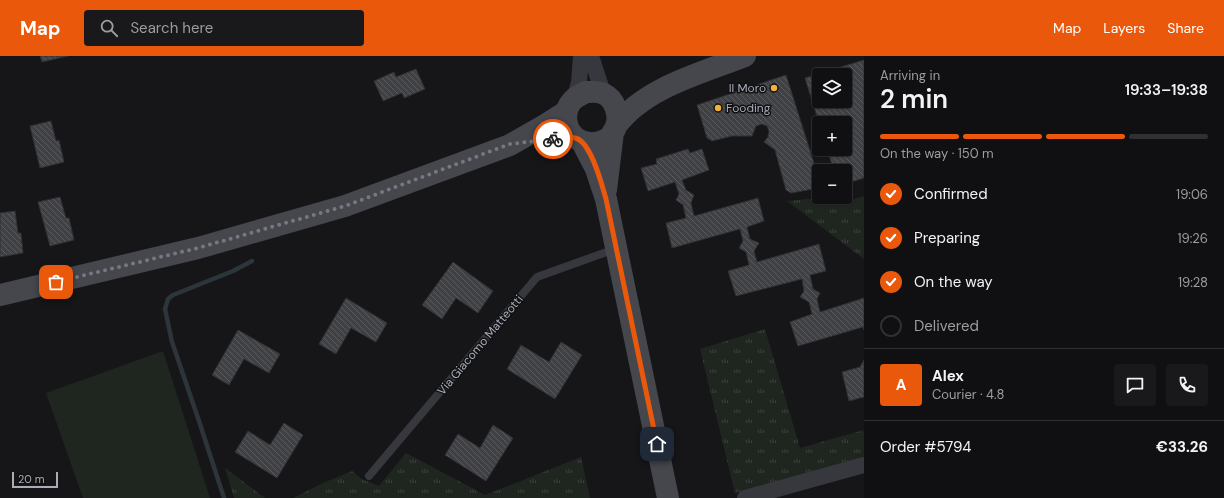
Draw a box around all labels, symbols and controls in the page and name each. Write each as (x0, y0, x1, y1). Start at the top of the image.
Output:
search box (84, 10, 364, 46)
text: Map (20, 16, 60, 41)
icon: search (98, 17, 120, 39)
text: Search here (130, 18, 213, 38)
text: Map (1053, 19, 1081, 37)
text: Layers (1103, 19, 1145, 37)
text: Share (1167, 19, 1204, 37)
text: Arriving in (880, 67, 940, 84)
map controls (812, 68, 852, 204)
button: layers (812, 68, 852, 108)
place label: Il Moro (729, 80, 766, 96)
text: 19:33–19:38 (1125, 80, 1208, 100)
text: 2 min (880, 82, 948, 116)
marker: Il Moro (769, 83, 779, 93)
place label: Fooding (726, 100, 771, 116)
marker: Fooding (713, 103, 723, 113)
button: + (812, 116, 852, 156)
courier (533, 119, 573, 159)
icon: bike (542, 128, 564, 150)
text: On the way · 150 m (880, 145, 994, 162)
button: − (812, 164, 852, 204)
icon: check (880, 183, 902, 205)
text: Confirmed (914, 184, 988, 204)
text: 19:06 (1176, 186, 1208, 203)
icon: check (880, 227, 902, 249)
text: Preparing (914, 228, 980, 248)
text: 19:26 (1178, 230, 1208, 247)
pin (39, 265, 73, 299)
icon: bag (45, 271, 67, 293)
icon: check (880, 271, 902, 293)
text: On the way (914, 272, 993, 292)
text: 19:28 (1178, 274, 1208, 291)
street label: Via Giacomo Matteotti (433, 292, 527, 398)
text: Delivered (914, 316, 979, 336)
button: chat (1114, 364, 1156, 406)
button: phone (1166, 364, 1208, 406)
text: Alex (932, 366, 964, 386)
text: A (896, 375, 906, 395)
text: Courier · 4.8 (932, 386, 1004, 403)
pin (640, 427, 674, 461)
icon: home (646, 433, 668, 455)
text: Order #5794 (880, 437, 971, 457)
text: €33.26 (1156, 437, 1208, 457)
scale bar (12, 470, 58, 489)
text: 20 m (18, 472, 44, 486)

